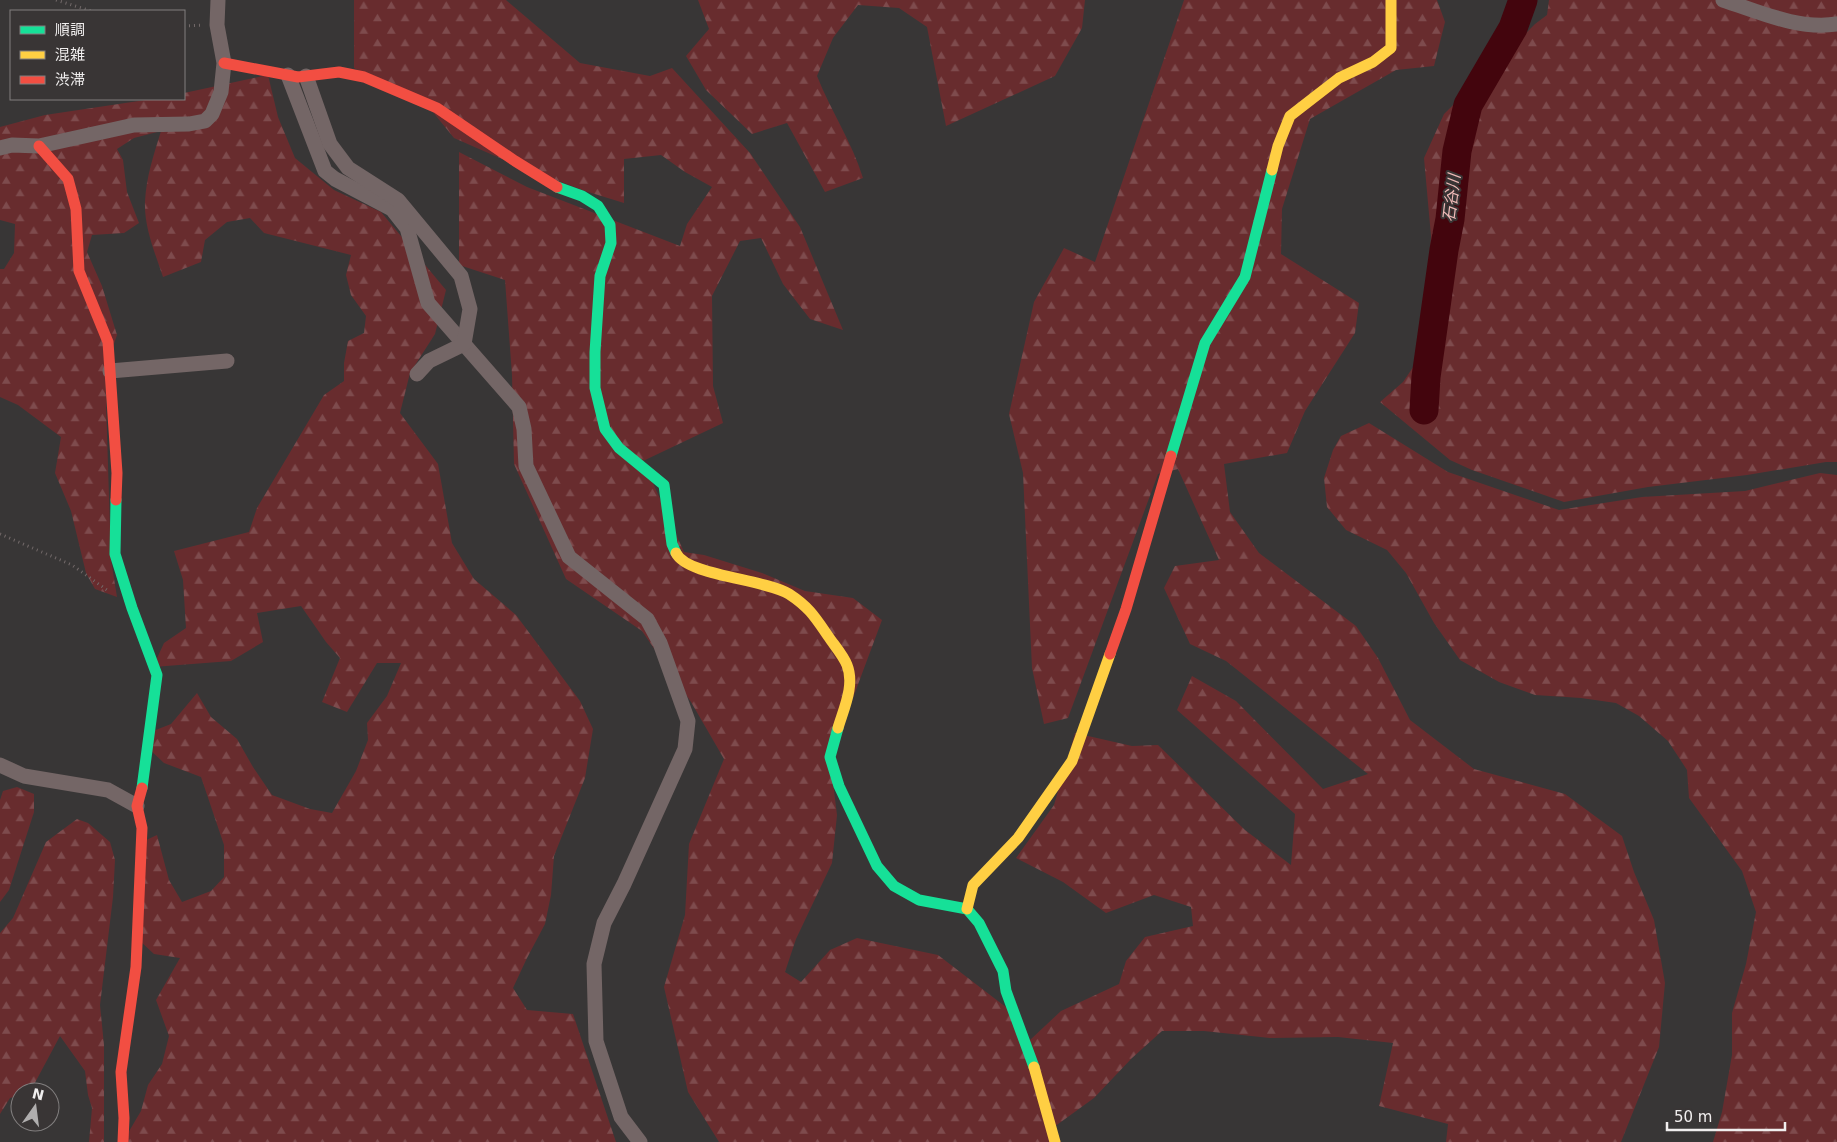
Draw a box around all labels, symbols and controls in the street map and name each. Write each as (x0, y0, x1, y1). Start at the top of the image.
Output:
legend (10, 10, 185, 100)
text: 順調 (55, 21, 85, 39)
text: 混雑 (55, 46, 85, 64)
text: 渋滞 (55, 71, 85, 89)
water label: 石谷川 (1439, 171, 1464, 223)
north arrow (10, 1082, 60, 1132)
text: N (31, 1085, 46, 1104)
scale bar (1667, 1100, 1784, 1132)
text: 50 m (1674, 1108, 1712, 1126)

